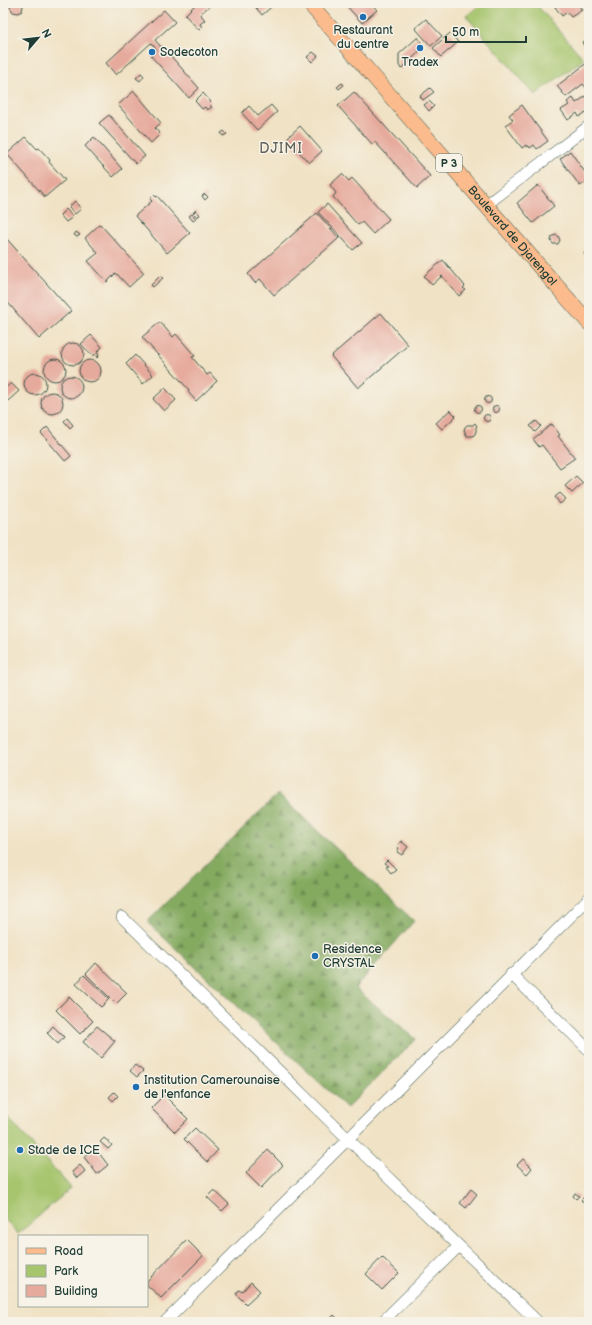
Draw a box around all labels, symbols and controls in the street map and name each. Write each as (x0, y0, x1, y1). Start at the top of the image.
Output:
marker: Restaurant du centre (358, 12, 368, 22)
north arrow (18, 18, 58, 58)
scale bar (446, 18, 526, 44)
place label: Restaurant du centre (333, 23, 393, 52)
text: 50 m (452, 25, 479, 40)
text: N (39, 27, 54, 40)
marker: Tradex (415, 43, 425, 53)
place label: Sodecoton (160, 45, 218, 60)
marker: Sodecoton (147, 47, 157, 57)
place label: Tradex (402, 55, 439, 70)
district label: DJIMI (259, 140, 303, 157)
road number: P 3 (436, 154, 462, 172)
street label: Boulevard de Djarengol (465, 182, 560, 289)
place label: Residence CRYSTAL (323, 942, 382, 971)
marker: Residence CRYSTAL (310, 951, 320, 961)
place label: Institution Camerounaise de l'enfance (144, 1073, 280, 1102)
marker: Institution Camerounaise de l'enfance (131, 1082, 141, 1092)
place label: Stade de ICE (28, 1143, 100, 1158)
marker: Stade de ICE (15, 1145, 25, 1155)
legend (18, 1235, 148, 1307)
text: Road (54, 1244, 83, 1259)
text: Park (54, 1264, 78, 1279)
text: Building (54, 1284, 98, 1299)

